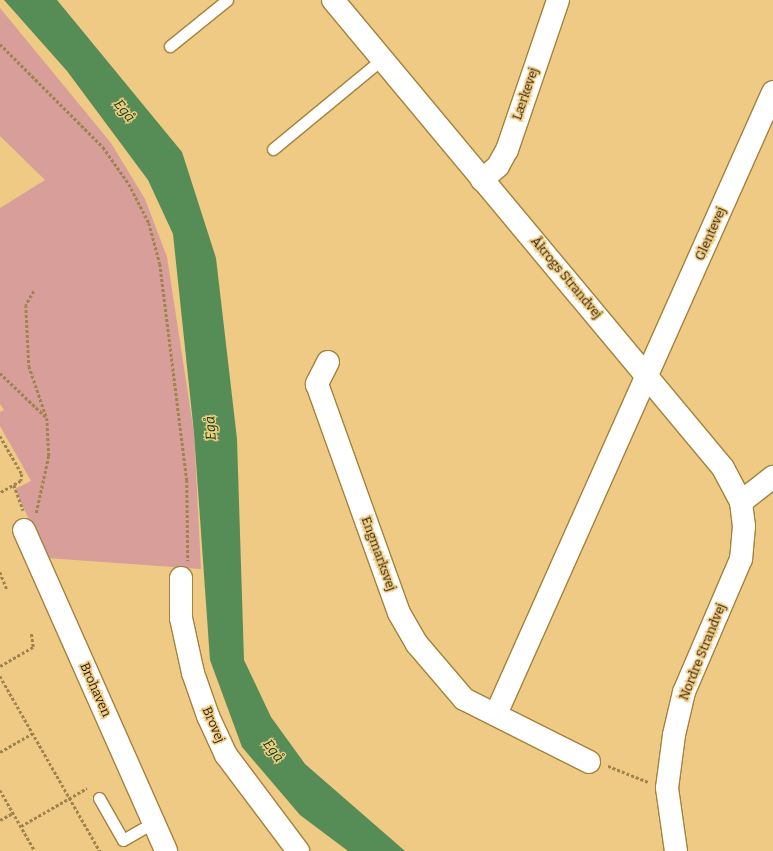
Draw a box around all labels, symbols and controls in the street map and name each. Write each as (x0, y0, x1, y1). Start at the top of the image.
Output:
street label: Lærkevej (510, 66, 542, 122)
water label: Egå (110, 96, 138, 126)
street label: Glentevej (692, 205, 730, 263)
street label: Åkrogs Strandvej (527, 234, 605, 322)
water label: Egå (202, 415, 220, 441)
street label: Engmarksvej (357, 515, 399, 593)
street label: Nordre Strandvej (676, 601, 730, 703)
street label: Brohaven (76, 660, 114, 720)
street label: Brovej (198, 705, 228, 745)
water label: Egå (259, 736, 287, 766)

